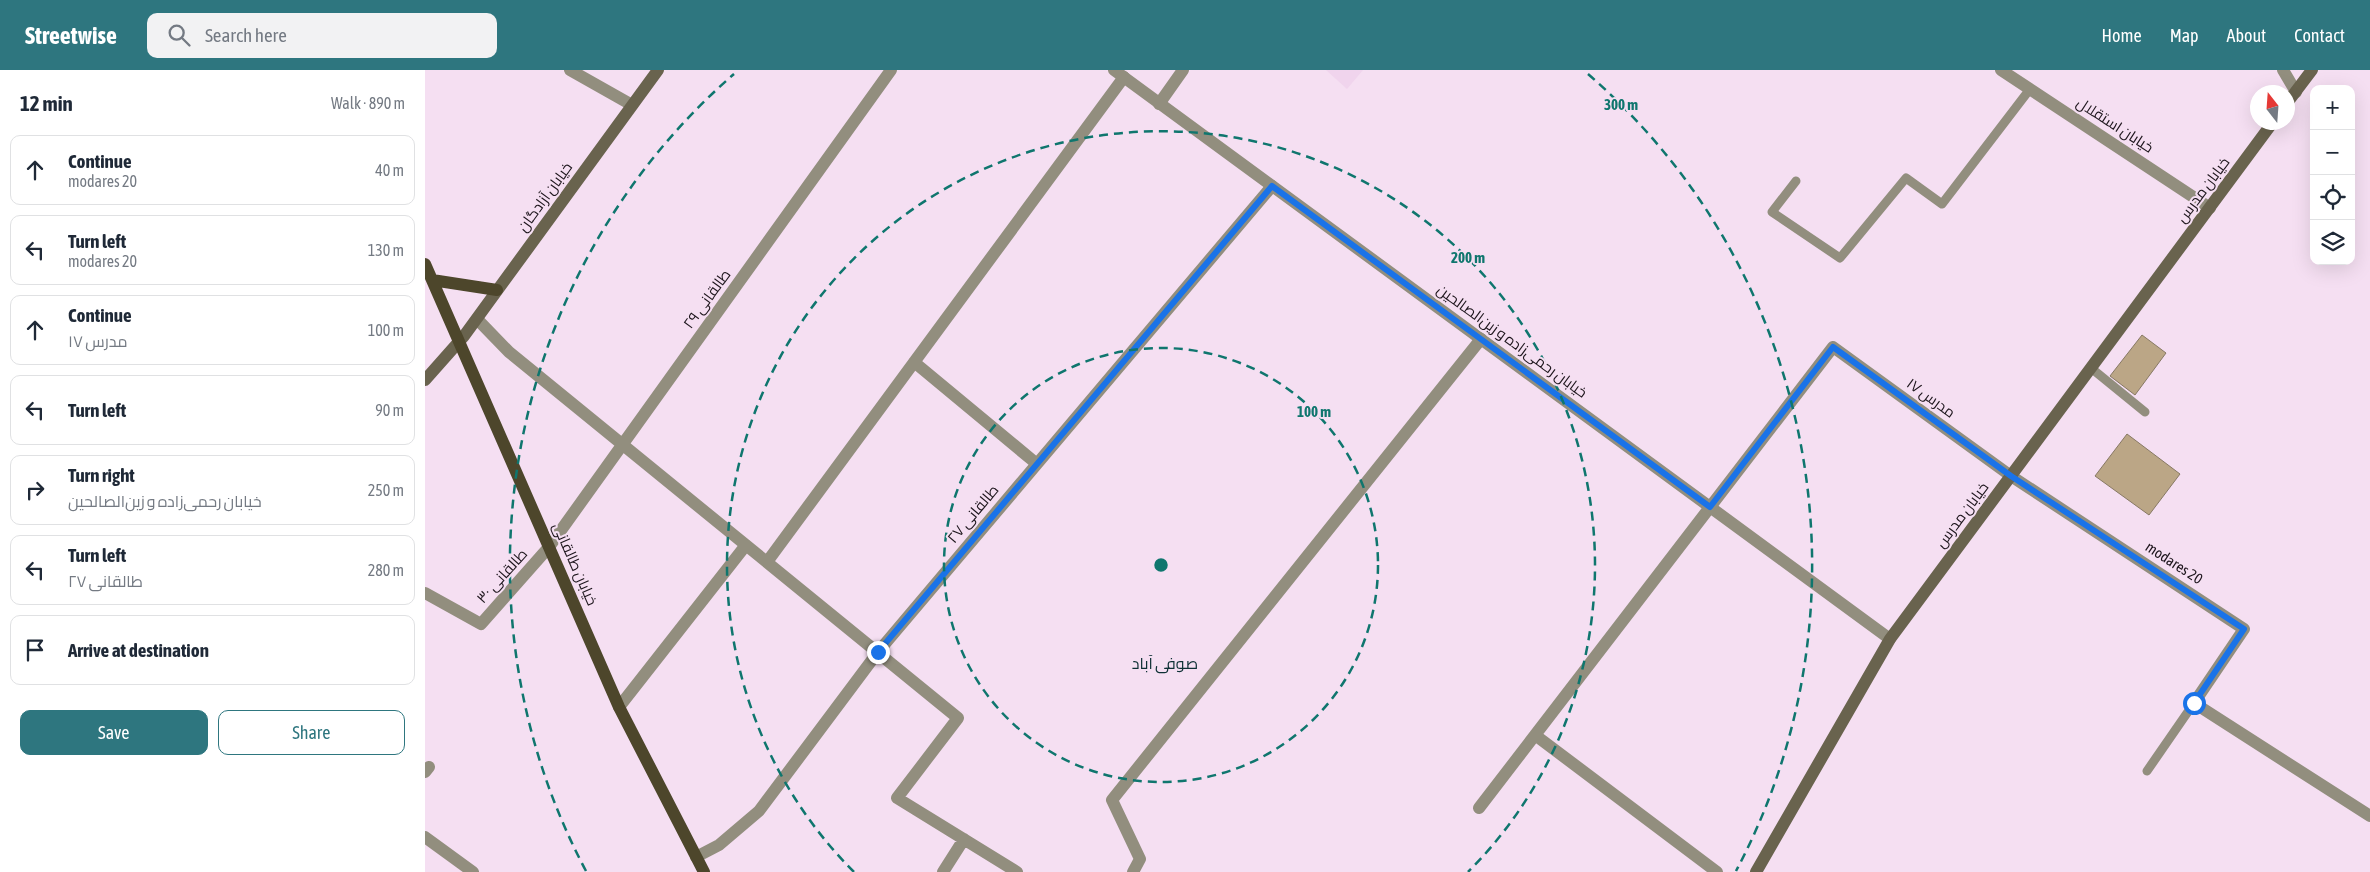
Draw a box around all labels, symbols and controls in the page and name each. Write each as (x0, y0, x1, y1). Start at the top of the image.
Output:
search box (147, 13, 497, 58)
icon: search (165, 21, 193, 49)
text: Streetwise (25, 22, 117, 49)
text: Search here (205, 24, 287, 46)
text: Home (2102, 25, 2142, 46)
text: Map (2170, 25, 2199, 46)
text: About (2227, 25, 2266, 46)
text: Contact (2294, 25, 2345, 46)
north arrow (2250, 85, 2295, 130)
map controls (2310, 85, 2355, 265)
button: + (2310, 85, 2355, 130)
text: 12 min (20, 91, 73, 115)
street label: خیابان استقلال (2073, 93, 2157, 157)
text: Walk · 890 m (331, 94, 405, 112)
text: 300 m (1604, 96, 1638, 113)
button: − (2310, 130, 2355, 175)
text: Continue (68, 150, 132, 172)
street label: خیابان مدرس (2173, 154, 2234, 227)
icon: ahead (21, 156, 49, 184)
street label: خیابان آزادگان (514, 159, 577, 236)
text: 40 m (375, 161, 404, 179)
text: modares 20 (68, 172, 137, 190)
button: locate (2310, 175, 2355, 220)
button: layers (2310, 220, 2355, 265)
text: Turn left (68, 230, 126, 252)
icon: left (21, 236, 49, 264)
text: 130 m (368, 241, 404, 259)
text: 200 m (1451, 249, 1485, 266)
text: modares 20 (68, 252, 137, 270)
street label: طالقانی ۲۹ (680, 266, 735, 333)
street label: خیابان رحمی‌زاده و زین‌الصالحین (1433, 280, 1591, 402)
text: Continue (68, 304, 132, 326)
icon: ahead (21, 316, 49, 344)
text: 100 m (368, 321, 404, 339)
text: مدرس ۱۷ (68, 332, 128, 350)
street label: مدرس ۱۷ (1903, 374, 1959, 422)
icon: left (21, 396, 49, 424)
text: Turn left (68, 399, 126, 421)
text: 90 m (375, 401, 404, 419)
text: 100 m (1297, 403, 1331, 420)
text: Turn right (68, 464, 135, 486)
icon: right (21, 476, 49, 504)
street label: خیابان مدرس (1932, 479, 1993, 552)
text: 250 m (368, 481, 404, 499)
street label: طالقانی ۲۷ (944, 481, 1003, 547)
text: خیابان رحمی‌زاده و زین‌الصالحین (68, 492, 262, 510)
street label: خیابان طالقانی (548, 520, 601, 609)
street label: modares 20 (2143, 538, 2206, 587)
text: Turn left (68, 544, 126, 566)
street label: طالقانی ۳۰ (473, 545, 532, 608)
icon: left (21, 556, 49, 584)
centre of rings (1152, 556, 1170, 574)
text: 280 m (368, 561, 404, 579)
text: طالقانی ۲۷ (68, 572, 143, 590)
icon: arrive (21, 636, 49, 664)
text: Arrive at destination (68, 639, 209, 661)
route end (867, 641, 890, 664)
district label: صوفی آباد (1132, 654, 1198, 674)
route start (2183, 692, 2206, 715)
button: Save (20, 710, 208, 755)
button: Share (218, 710, 405, 755)

